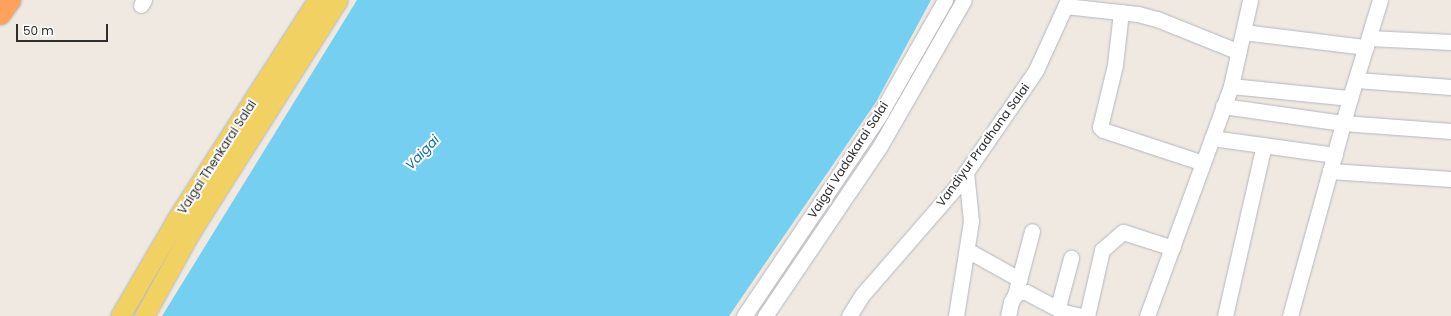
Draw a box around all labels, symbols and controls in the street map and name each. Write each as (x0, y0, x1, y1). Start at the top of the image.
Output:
scale bar (18, 16, 110, 42)
text: 50 m (23, 22, 54, 39)
street label: Vandiyur Pradhana Salai (933, 81, 1033, 209)
street label: Vaigai Thenkarai Salai (175, 97, 259, 217)
street label: Vaigai Vadakarai Salai (805, 99, 891, 221)
water label: Vaigai (403, 133, 443, 173)

